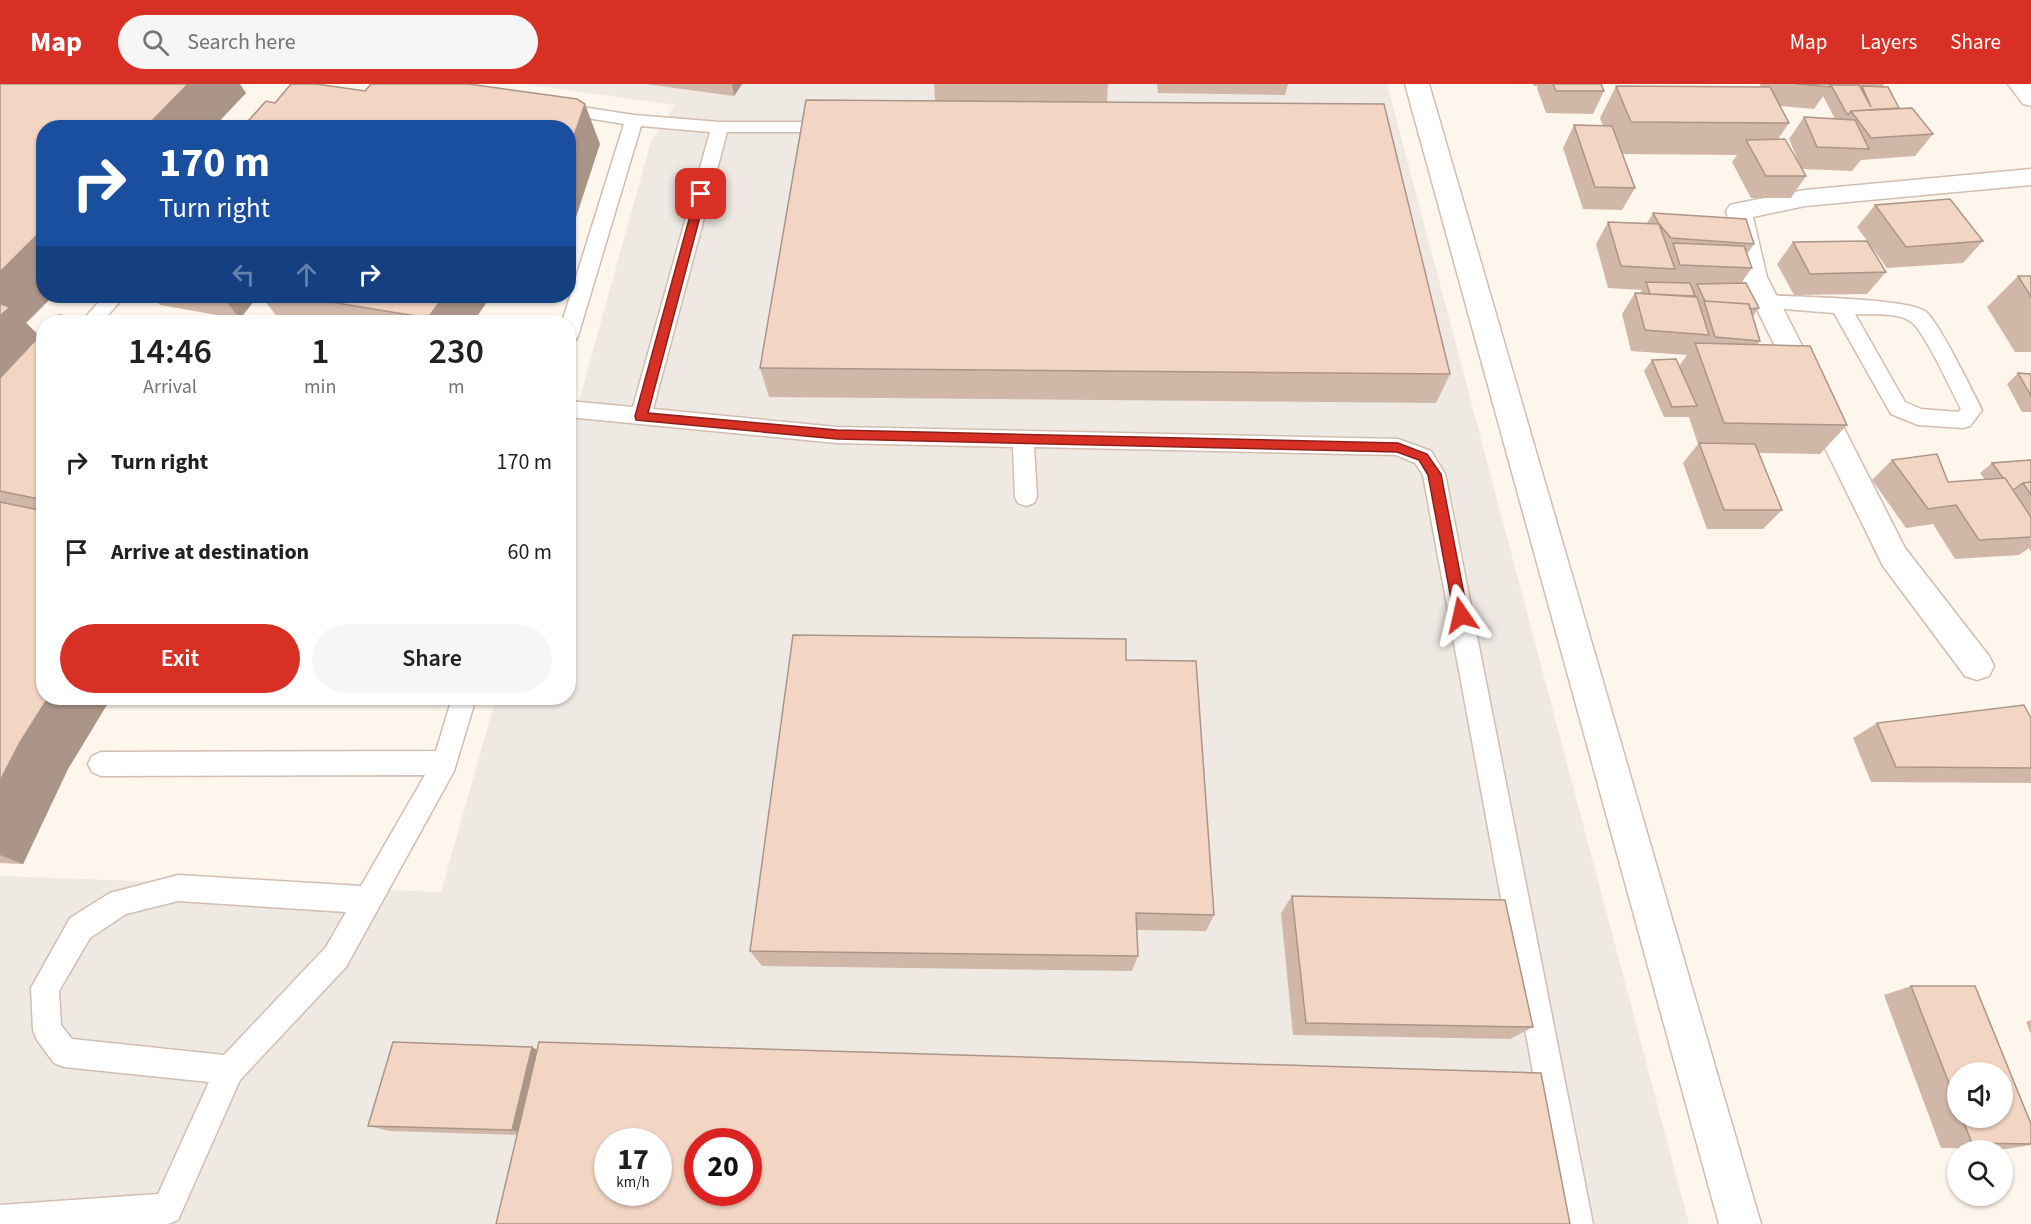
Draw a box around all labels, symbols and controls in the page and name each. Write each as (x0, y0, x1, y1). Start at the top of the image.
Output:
search box (118, 15, 538, 69)
text: Map (30, 22, 82, 62)
icon: search (139, 26, 172, 59)
text: Search here (187, 26, 296, 58)
text: Map (1790, 27, 1827, 57)
text: Layers (1860, 27, 1917, 57)
text: Share (1950, 27, 2001, 57)
text: 170 m (159, 133, 270, 193)
icon: right (60, 144, 138, 222)
pin (675, 168, 726, 219)
icon: arrive (684, 177, 717, 210)
text: Turn right (159, 189, 270, 228)
icon: left (227, 258, 260, 291)
icon: ahead (290, 258, 323, 291)
icon: right (353, 258, 386, 291)
text: 14:46 (128, 326, 212, 377)
text: 1 (311, 326, 329, 377)
text: 230 (428, 326, 484, 377)
text: Arrival (143, 373, 197, 401)
text: min (304, 373, 336, 401)
text: m (448, 373, 464, 401)
icon: right (60, 446, 93, 479)
text: Turn right (111, 446, 208, 478)
text: 170 m (497, 446, 552, 478)
icon: arrive (60, 536, 93, 569)
text: Arrive at destination (111, 536, 309, 568)
text: 60 m (507, 536, 552, 568)
position arrow (1429, 583, 1493, 647)
button: Exit (60, 624, 300, 693)
button: Share (312, 624, 552, 693)
map controls (1947, 1062, 2013, 1206)
button: sound (1947, 1062, 2013, 1128)
speed limit sign: 20 (684, 1128, 762, 1206)
text: 17 (617, 1138, 649, 1181)
button: search (1947, 1140, 2013, 1206)
text: km/h (616, 1172, 650, 1193)

